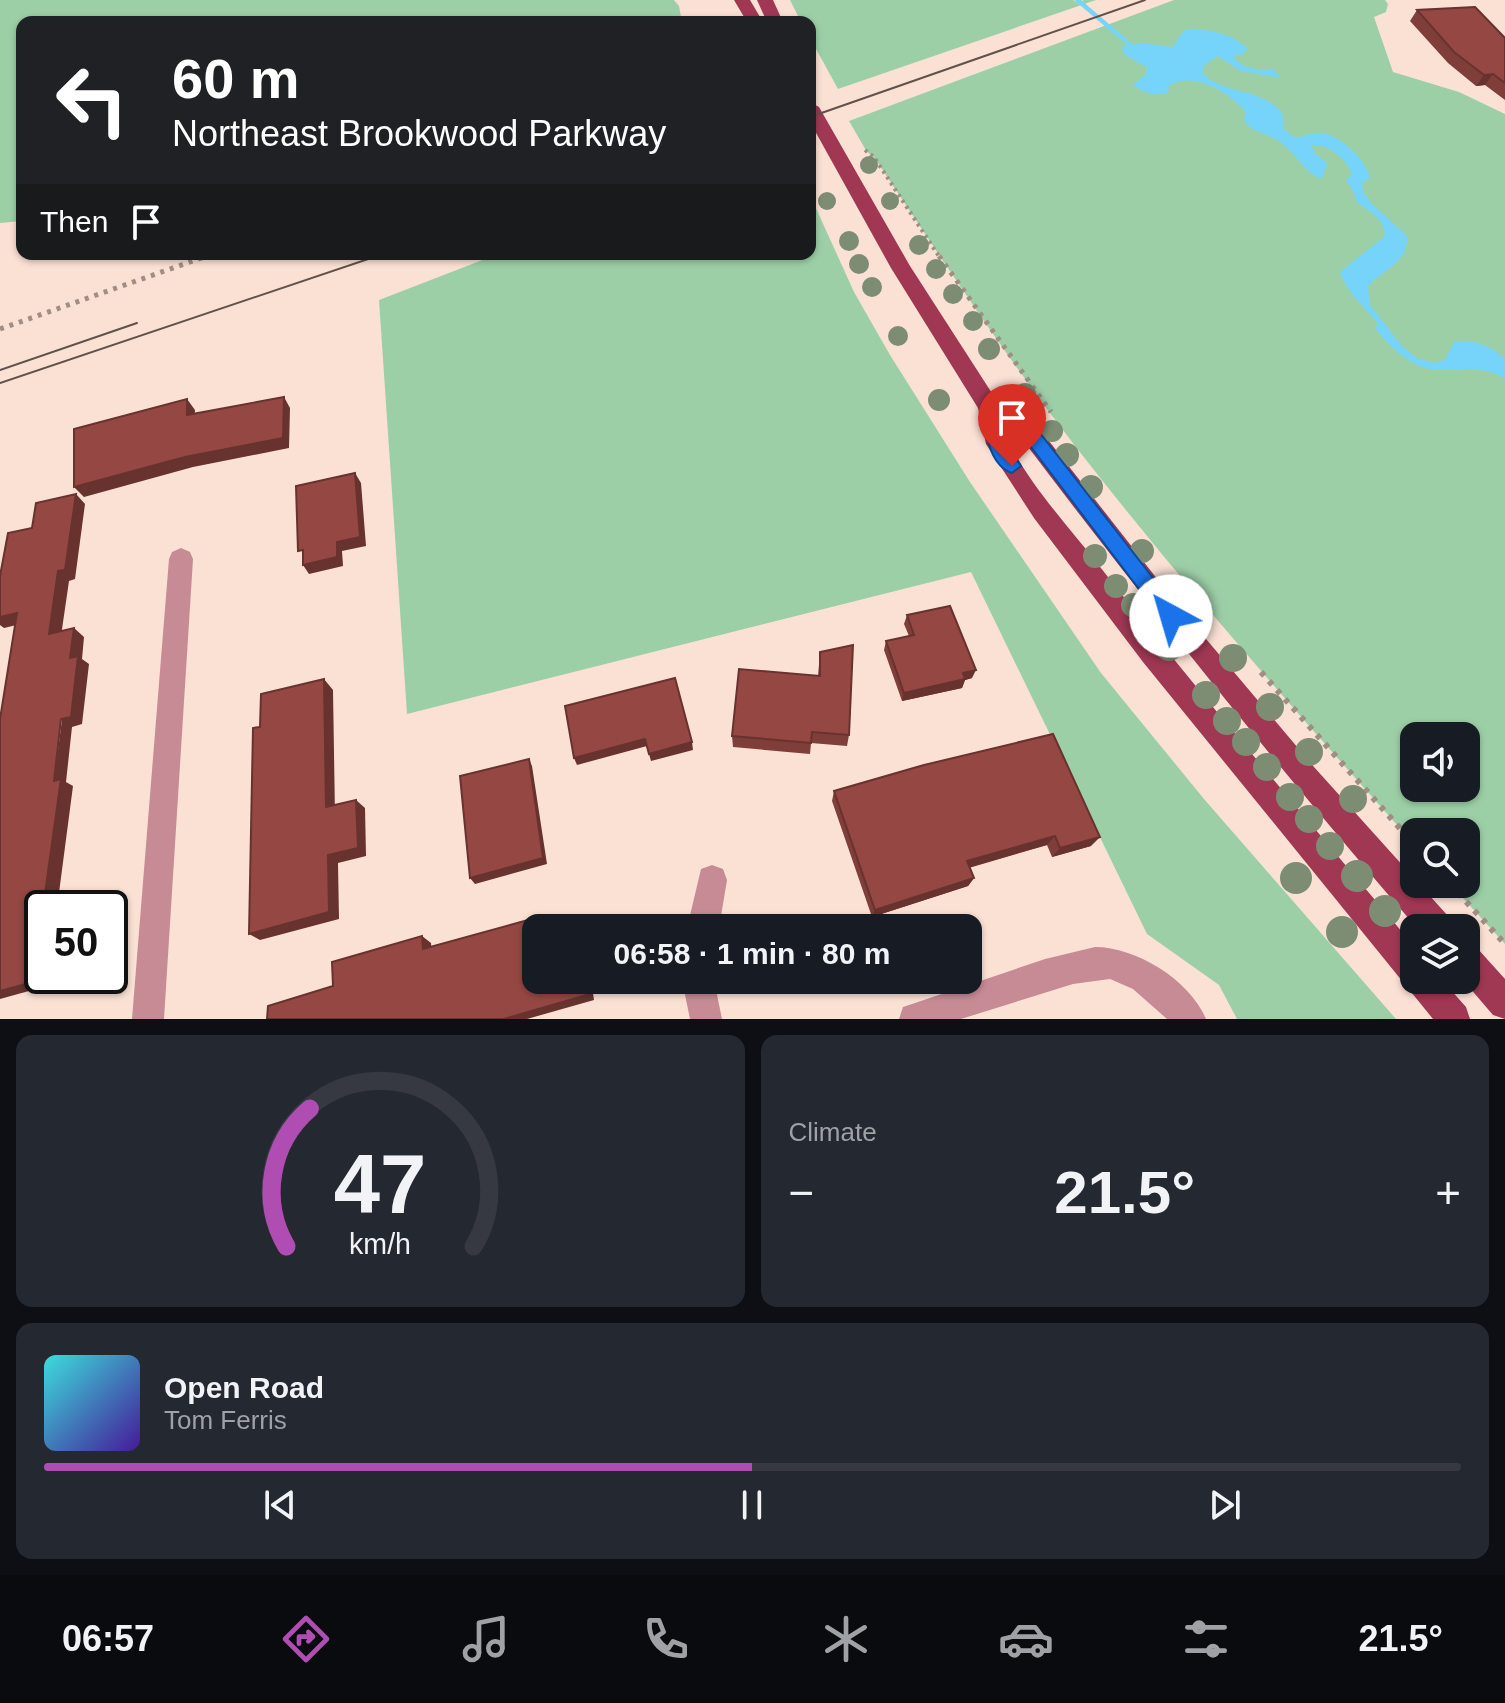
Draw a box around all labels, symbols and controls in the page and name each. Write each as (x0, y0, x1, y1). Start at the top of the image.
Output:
text: 60 m (172, 47, 300, 110)
icon: left (40, 48, 144, 152)
text: Northeast Brookwood Parkway (172, 113, 666, 154)
icon: arrive (124, 200, 168, 244)
text: Then (40, 205, 108, 238)
pin (978, 384, 1046, 466)
icon: arrive (990, 396, 1034, 440)
position arrow (1129, 574, 1213, 658)
map controls (1400, 722, 1480, 994)
button: sound (1400, 722, 1480, 802)
button: search (1400, 818, 1480, 898)
speed limit sign: 50 (24, 890, 128, 994)
button: layers (1400, 914, 1480, 994)
text: 06:58 · 1 min · 80 m (614, 937, 890, 970)
text: Climate (789, 1117, 877, 1147)
text: 47 (334, 1138, 427, 1231)
text: 21.5° (1054, 1159, 1195, 1226)
text: − (789, 1168, 814, 1217)
text: + (1435, 1168, 1461, 1217)
text: km/h (349, 1228, 411, 1260)
text: Open Road (164, 1371, 324, 1404)
text: Tom Ferris (164, 1405, 287, 1435)
icon: previous (258, 1483, 302, 1527)
icon: pause (730, 1483, 774, 1527)
icon: next (1203, 1483, 1247, 1527)
icon: directions (278, 1611, 334, 1667)
icon: music (458, 1611, 514, 1667)
icon: phone (638, 1611, 694, 1667)
icon: climate (818, 1611, 874, 1667)
icon: car (998, 1611, 1054, 1667)
icon: filters (1178, 1611, 1234, 1667)
text: 06:57 (62, 1618, 154, 1659)
text: 21.5° (1358, 1618, 1443, 1659)

